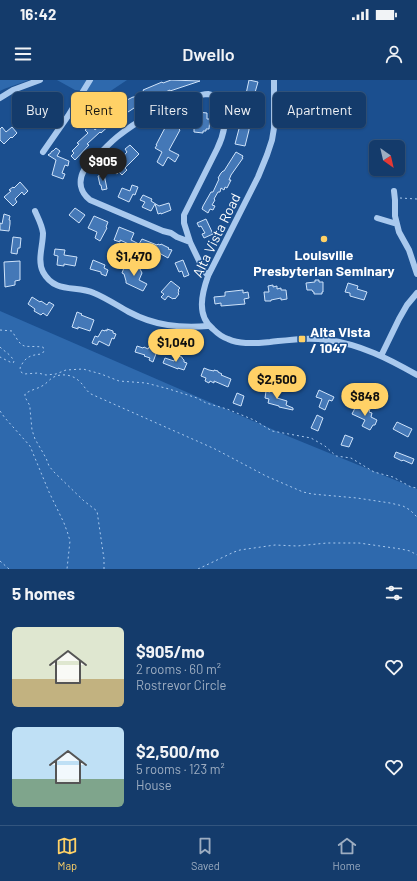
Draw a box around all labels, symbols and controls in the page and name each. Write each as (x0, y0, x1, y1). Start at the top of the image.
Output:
text: 16:42 (20, 5, 56, 23)
icon: menu (12, 43, 34, 65)
text: Dwello (182, 43, 235, 65)
icon: person (383, 43, 405, 65)
chip: Buy (12, 92, 63, 128)
chip: Rent (71, 92, 127, 128)
chip: Filters (135, 92, 202, 128)
chip: New (210, 92, 265, 128)
chip: Apartment (273, 92, 366, 128)
north arrow (369, 140, 405, 176)
map controls (369, 140, 405, 176)
pin: $905 (79, 148, 127, 182)
text: $905 (89, 153, 117, 169)
street label: Alta Vista Road (188, 190, 244, 280)
marker: Louisville Presbyterian Seminary (319, 234, 329, 244)
pin: $1,470 (101, 243, 167, 277)
place label: Louisville Presbyterian Seminary (253, 246, 395, 279)
text: $1,470 (116, 248, 152, 264)
place label: Alta Vista / 1047 (310, 323, 370, 356)
pin: $1,040 (143, 329, 209, 363)
text: $1,040 (157, 334, 195, 350)
marker: Alta Vista / 1047 (297, 334, 307, 344)
pin: $2,500 (244, 366, 310, 400)
text: $2,500 (257, 371, 297, 387)
pin: $848 (341, 383, 389, 417)
text: $848 (350, 388, 380, 404)
icon: filters (383, 582, 405, 604)
text: 5 homes (12, 583, 75, 603)
text: $905/mo (136, 641, 205, 661)
icon: home (44, 643, 92, 691)
icon: heart (383, 656, 405, 678)
text: 2 rooms · 60 m² (136, 661, 221, 677)
text: Rostrevor Circle (136, 677, 226, 693)
text: $2,500/mo (136, 741, 219, 761)
icon: home (44, 743, 92, 791)
icon: heart (383, 756, 405, 778)
text: 5 rooms · 123 m² (136, 761, 225, 777)
text: House (136, 777, 172, 793)
tab: Map (56, 835, 78, 872)
tab: Saved (191, 835, 220, 872)
tab: Home (333, 835, 361, 872)

